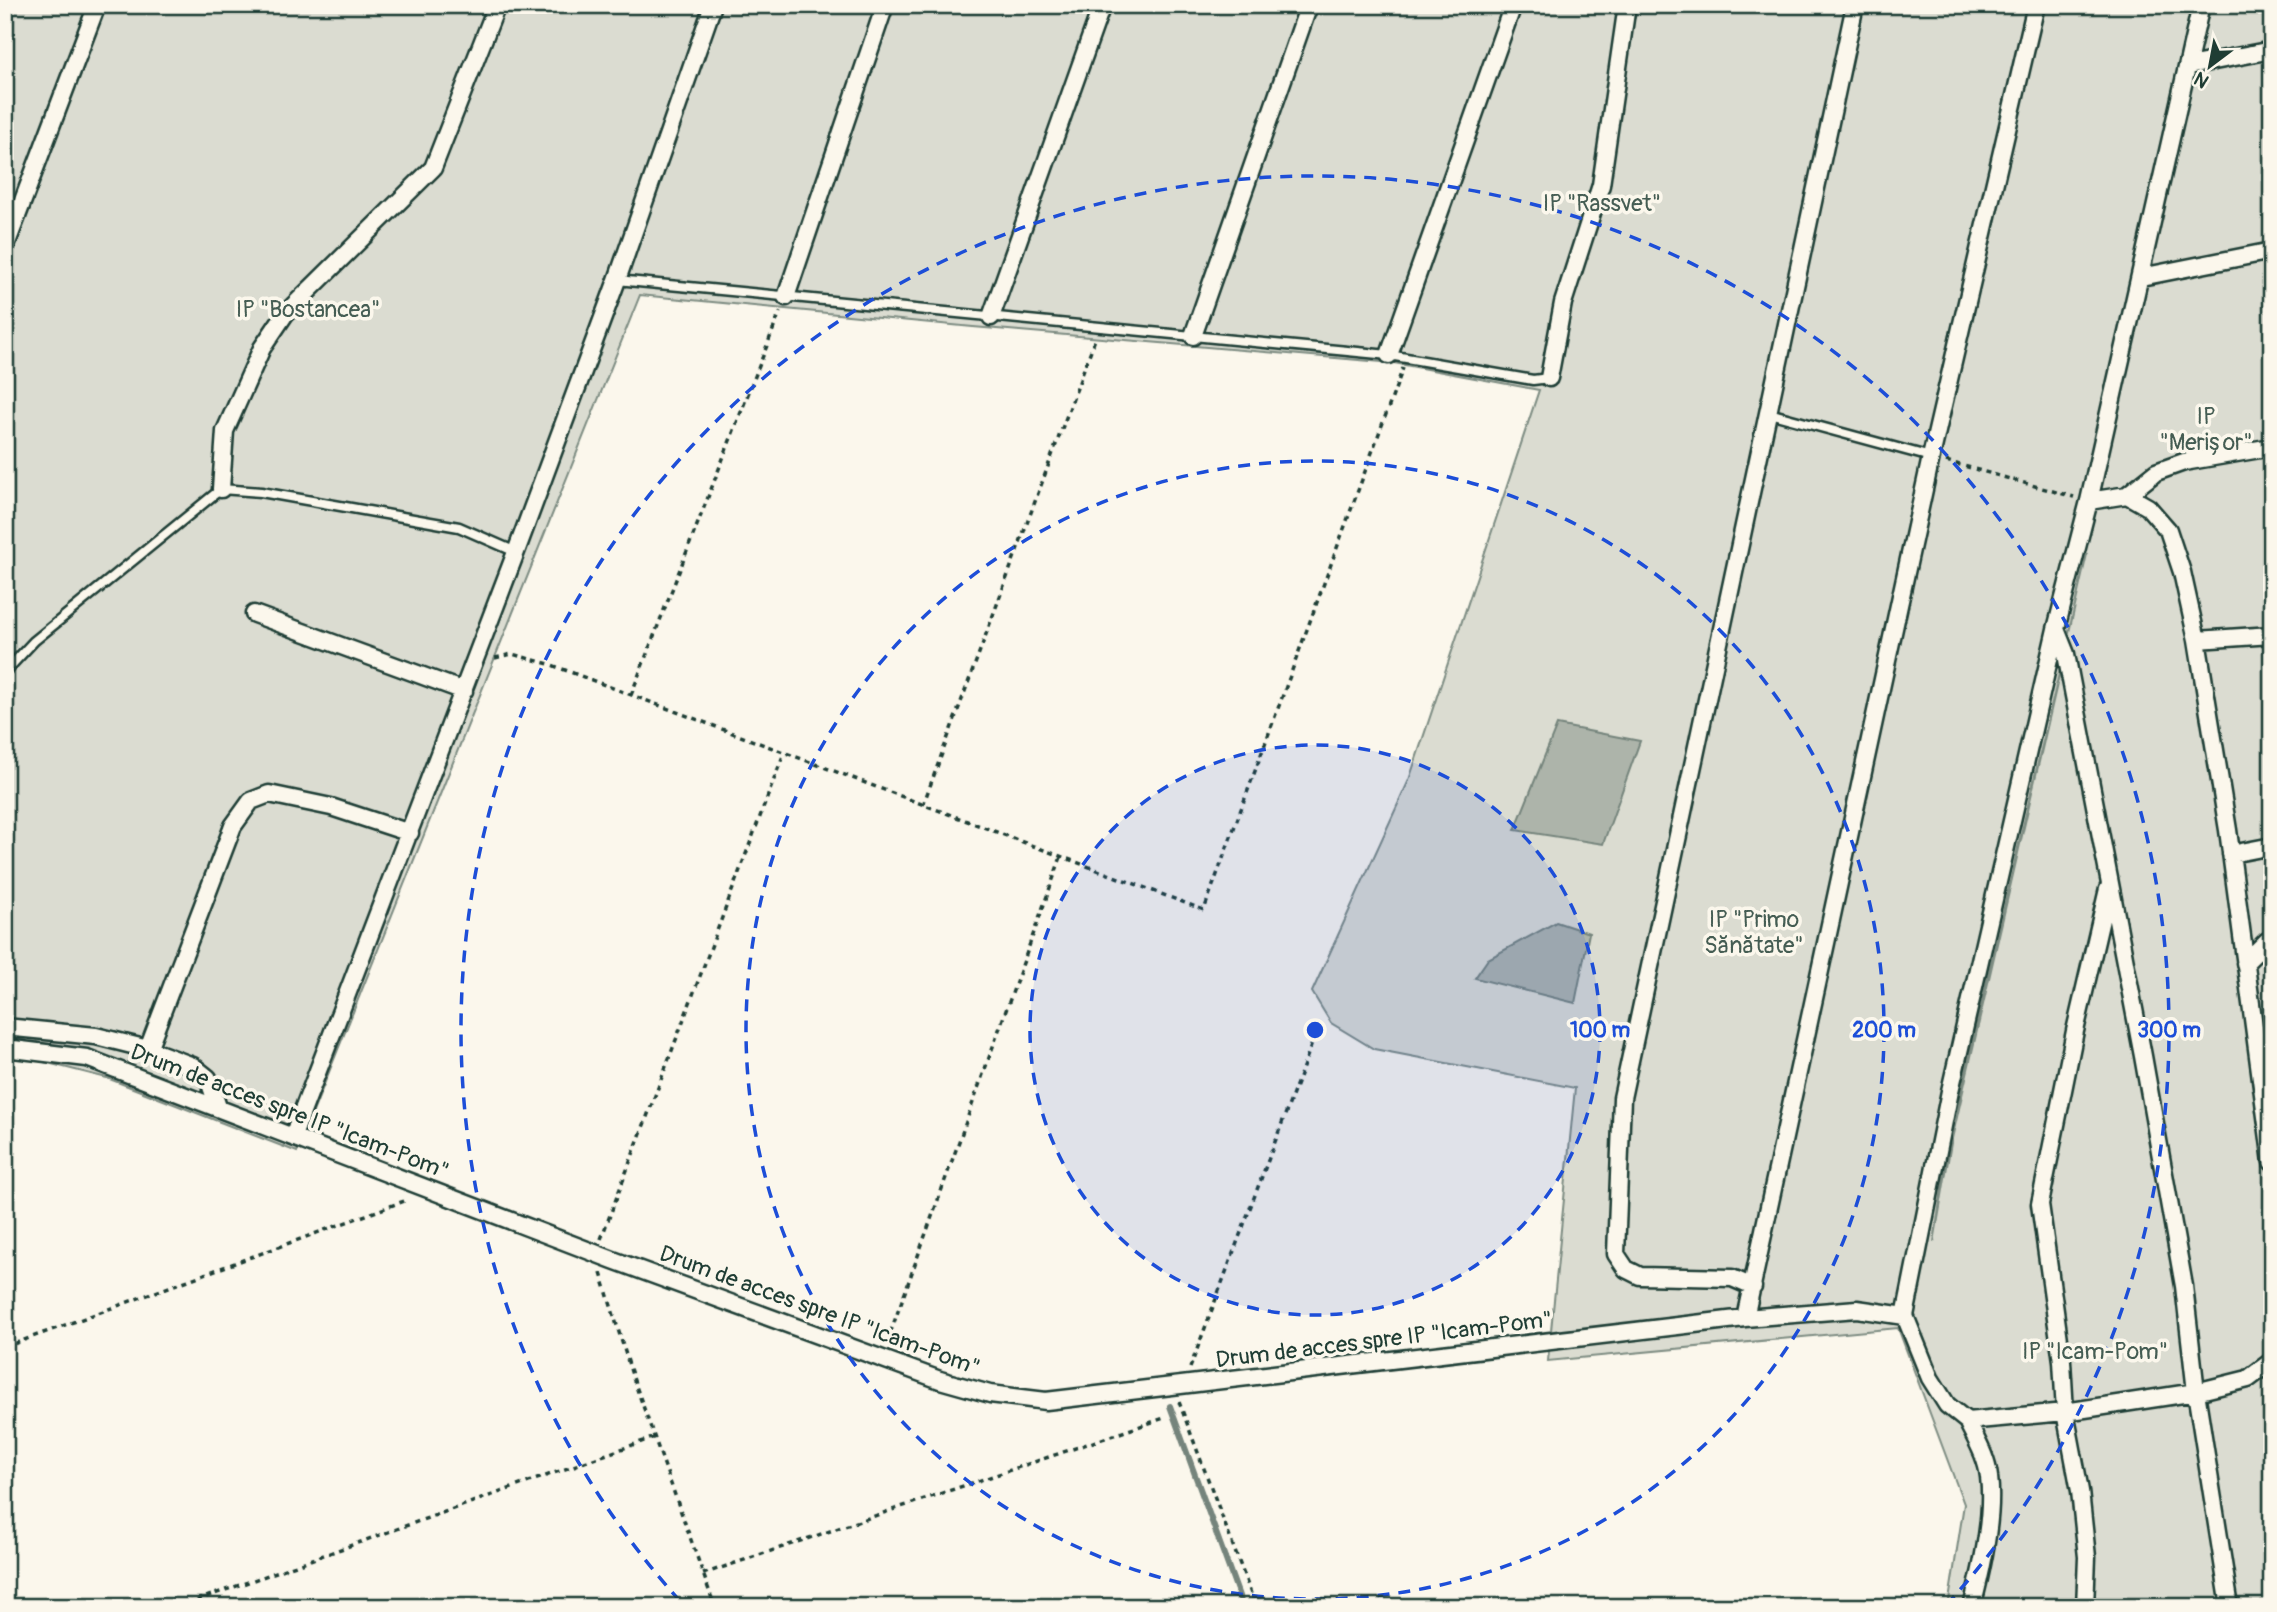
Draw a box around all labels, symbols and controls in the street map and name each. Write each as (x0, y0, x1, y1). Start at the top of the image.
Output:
north arrow (2176, 32, 2246, 102)
text: N (2190, 66, 2213, 93)
park label: IP "Rassvet" (1543, 189, 1661, 218)
park label: IP "Bostancea" (236, 295, 380, 324)
park label: IP "Merișor" (2159, 402, 2253, 457)
park label: IP "Primo Sănătate" (1704, 905, 1804, 960)
text: 100 m (1570, 1017, 1630, 1044)
text: 200 m (1852, 1017, 1916, 1044)
text: 300 m (2137, 1017, 2201, 1044)
centre of rings (1303, 1018, 1327, 1042)
street label: Drum de acces spre IP "Icam-Pom" (126, 1037, 453, 1186)
street label: Drum de acces spre IP "Icam-Pom" (656, 1239, 984, 1382)
street label: Drum de acces spre IP "Icam-Pom" (1214, 1304, 1554, 1375)
park label: IP "Icam-Pom" (2022, 1337, 2168, 1366)

